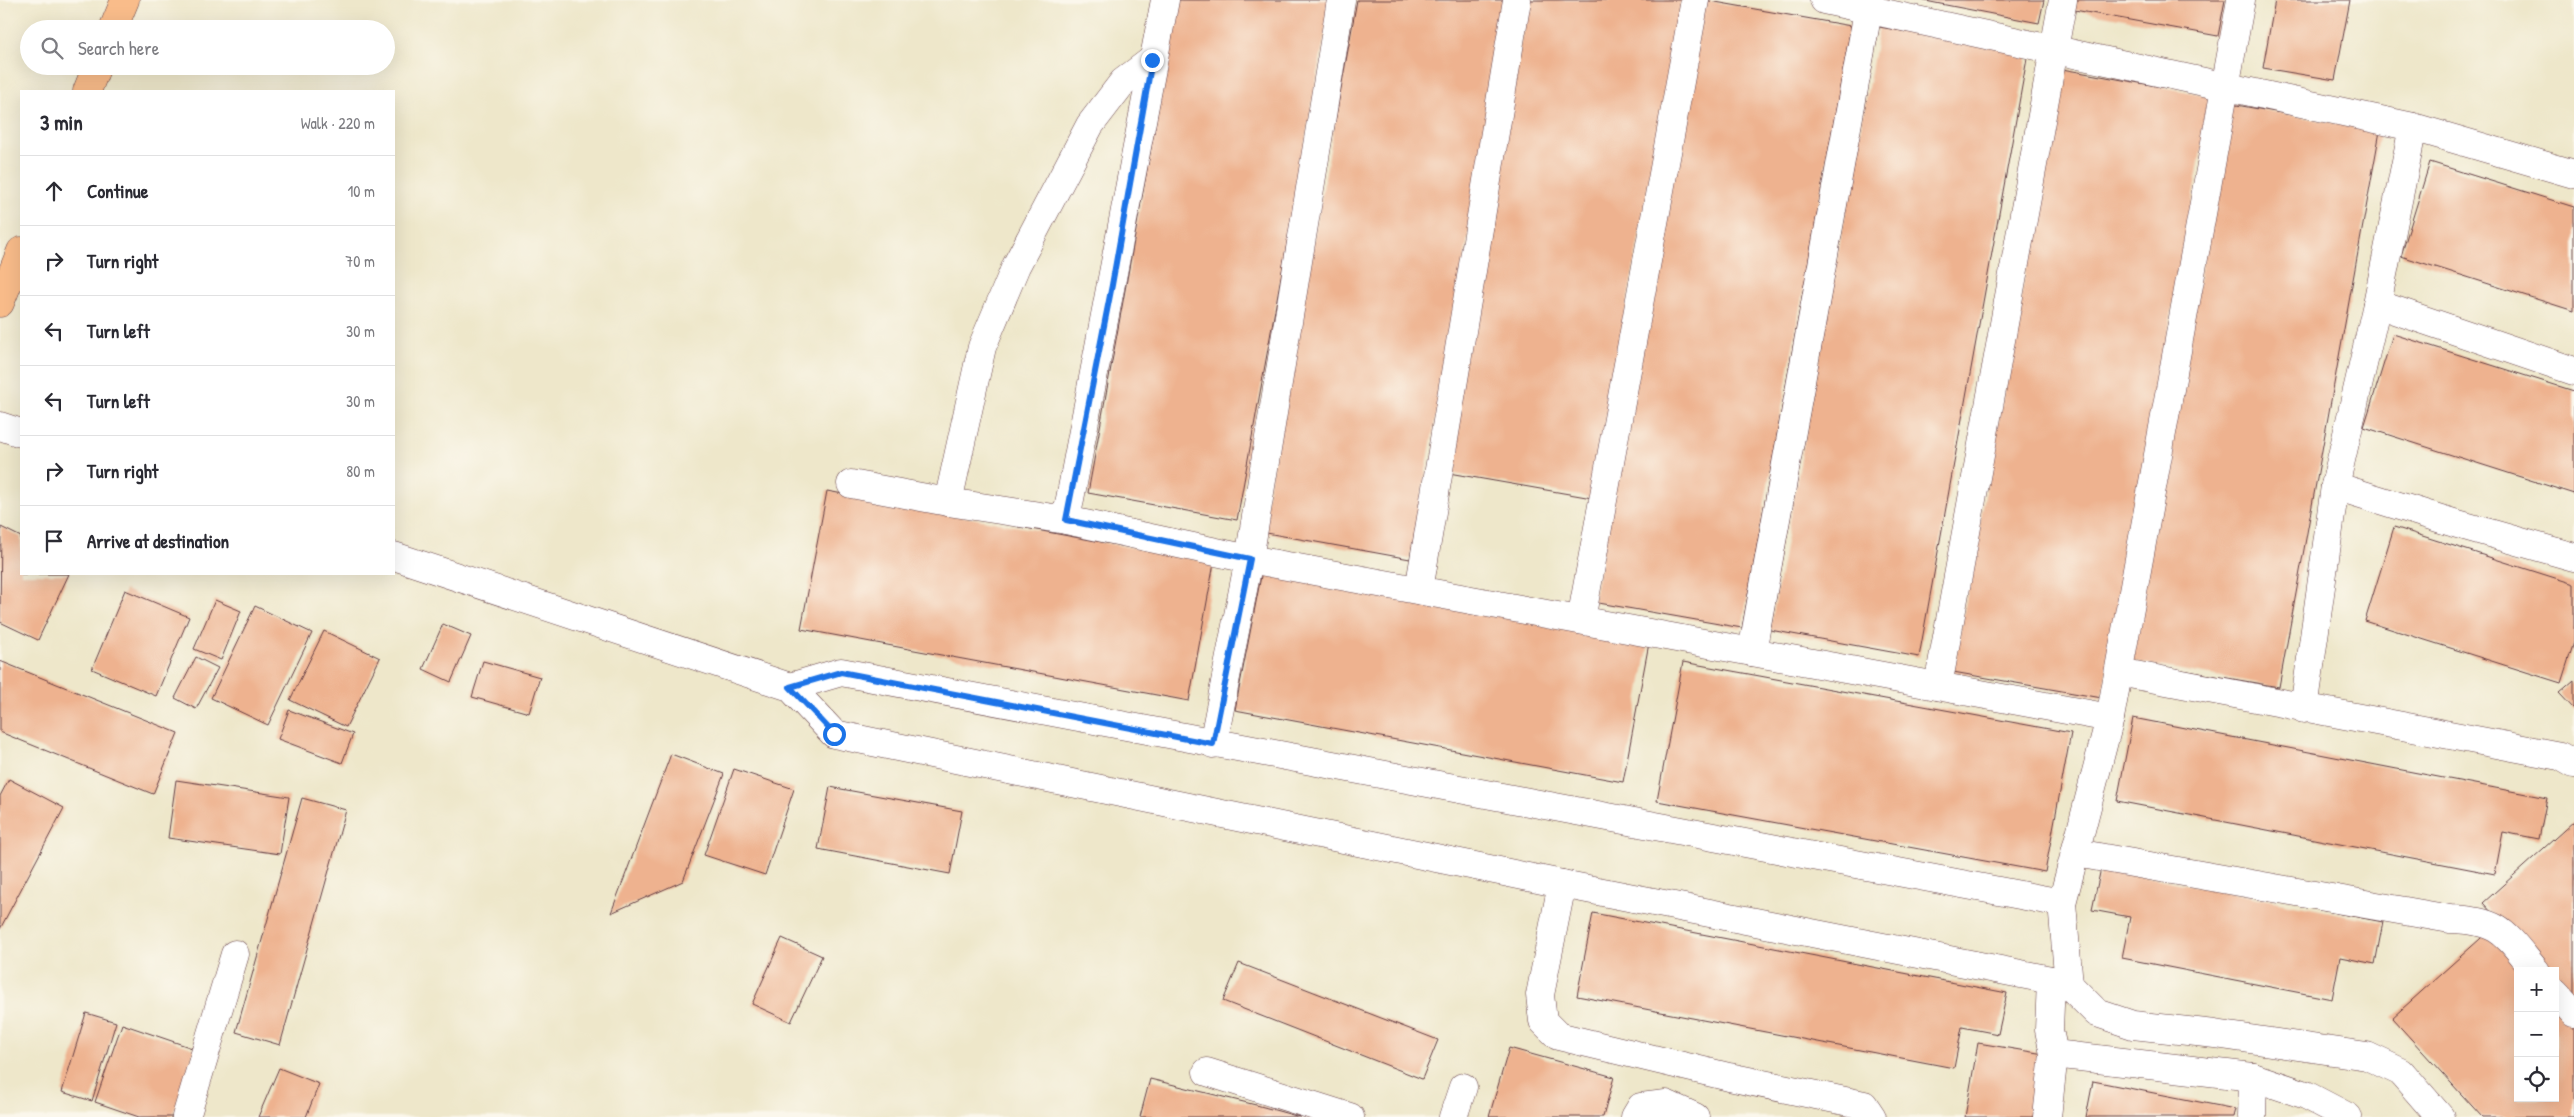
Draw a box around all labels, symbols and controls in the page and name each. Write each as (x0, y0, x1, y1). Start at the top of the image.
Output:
search box (20, 20, 395, 75)
icon: search (38, 34, 66, 62)
text: Search here (78, 35, 159, 61)
route end (1141, 49, 1164, 72)
text: 3 min (40, 108, 83, 137)
text: Walk · 220 m (301, 112, 375, 134)
icon: ahead (40, 177, 68, 205)
text: Continue (87, 178, 148, 204)
text: 10 m (347, 180, 375, 202)
icon: right (40, 247, 68, 275)
text: Turn right (87, 248, 158, 274)
text: 70 m (345, 250, 375, 272)
icon: left (40, 317, 68, 345)
text: Turn left (87, 318, 150, 344)
text: 30 m (346, 320, 375, 342)
icon: left (40, 387, 68, 415)
text: Turn left (87, 388, 150, 414)
text: 30 m (346, 390, 375, 412)
icon: right (40, 457, 68, 485)
text: Turn right (87, 458, 158, 484)
text: 80 m (346, 460, 375, 482)
icon: arrive (40, 527, 68, 555)
text: Arrive at destination (87, 528, 229, 554)
route start (823, 723, 846, 746)
map controls (2514, 967, 2559, 1102)
button: + (2514, 967, 2559, 1012)
button: − (2514, 1012, 2559, 1057)
button: locate (2514, 1057, 2559, 1102)

